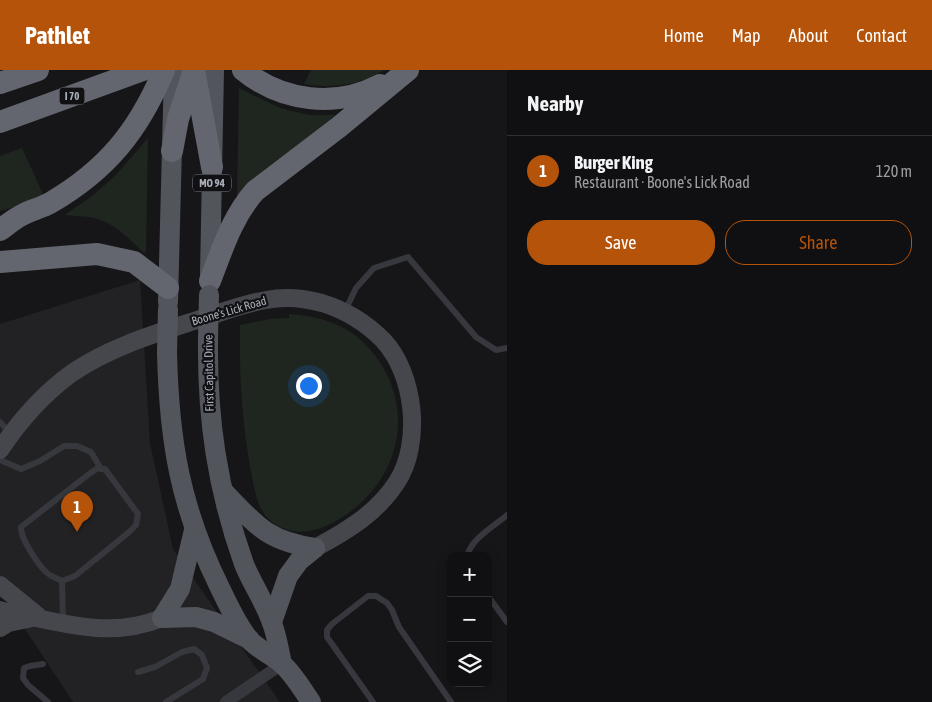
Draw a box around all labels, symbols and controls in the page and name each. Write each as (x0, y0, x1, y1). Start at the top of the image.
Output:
text: Pathlet (25, 22, 90, 49)
text: Home (664, 25, 704, 46)
text: Map (732, 25, 761, 46)
text: About (789, 25, 828, 46)
text: Contact (856, 25, 907, 46)
road number: I 70 (60, 88, 84, 104)
text: Nearby (527, 91, 583, 115)
text: Burger King (574, 151, 653, 173)
text: 1 (539, 162, 547, 180)
text: 120 m (876, 162, 912, 180)
text: Restaurant · Boone's Lick Road (574, 173, 750, 191)
road number: MO 94 (193, 175, 231, 192)
button: Save (527, 220, 715, 265)
button: Share (725, 220, 912, 265)
street label: Boone's Lick Road (190, 294, 268, 328)
street label: First Capitol Drive (201, 334, 217, 412)
your location (296, 373, 322, 399)
pin: 1 (61, 491, 93, 532)
map controls (447, 552, 492, 687)
button: + (447, 552, 492, 597)
button: − (447, 597, 492, 642)
button: layers (447, 642, 492, 687)

